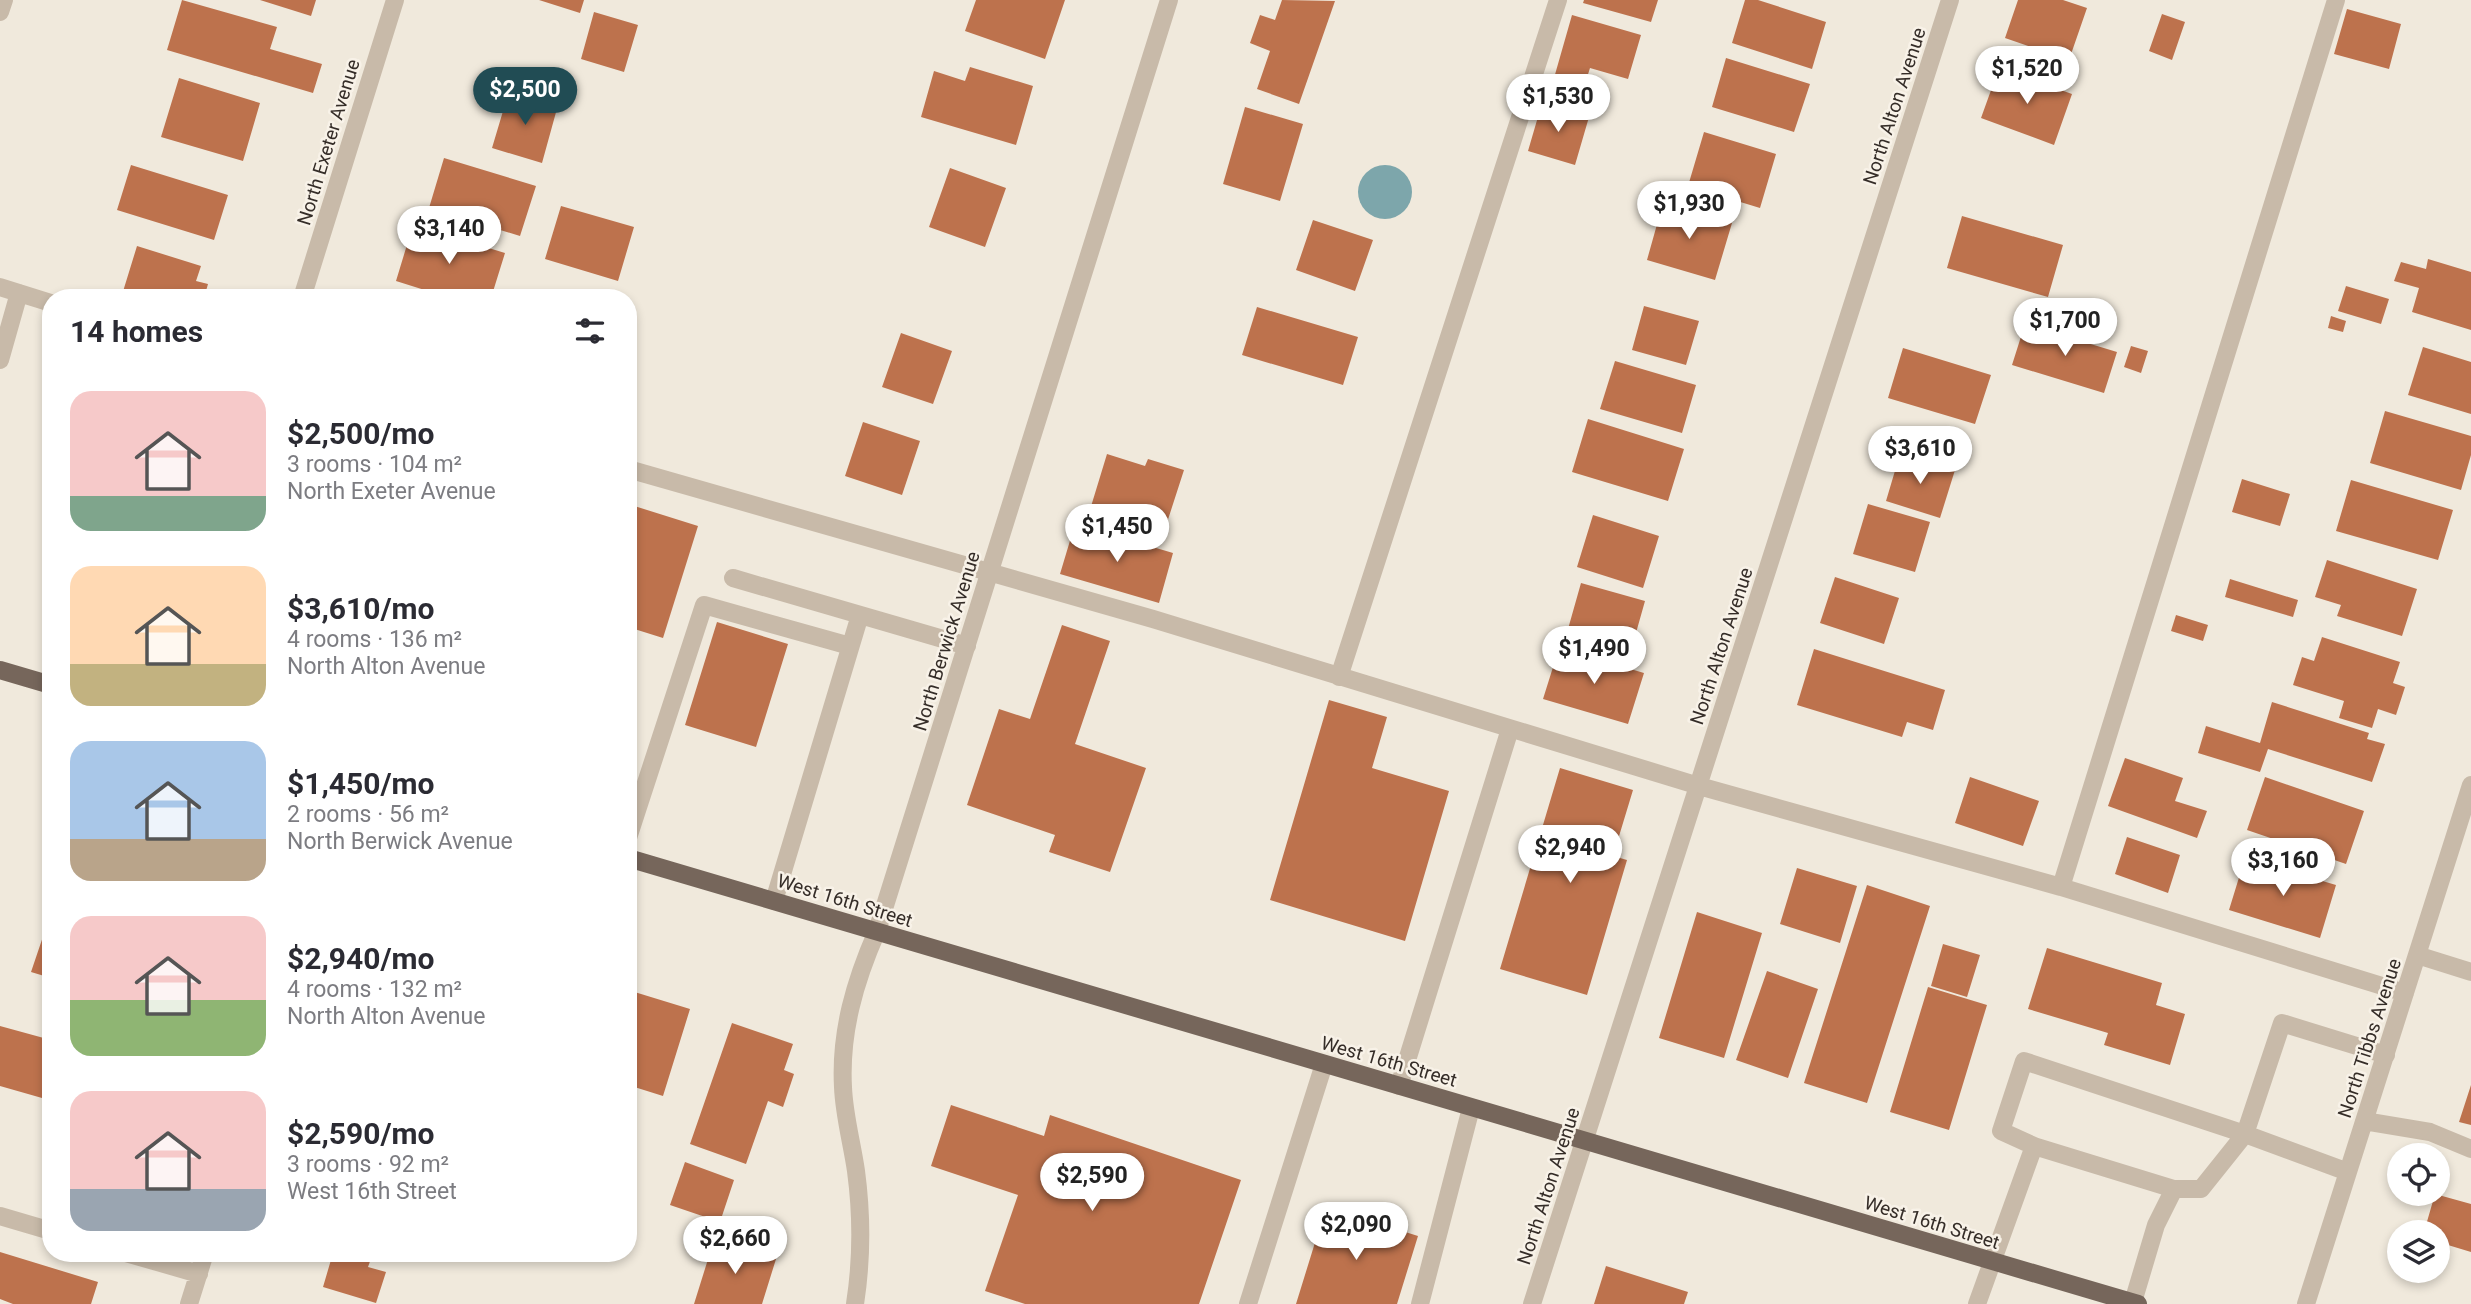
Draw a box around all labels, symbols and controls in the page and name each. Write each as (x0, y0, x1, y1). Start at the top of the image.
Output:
street label: North Alton Avenue (1858, 25, 1931, 188)
pin: $1,520 (1970, 46, 2084, 106)
text: $1,520 (1991, 55, 2063, 82)
street label: North Exeter Avenue (292, 56, 365, 228)
pin: $2,500 (468, 68, 582, 127)
pin: $1,530 (1501, 74, 1615, 134)
text: $2,500 (489, 76, 561, 103)
text: $1,530 (1522, 83, 1594, 110)
pin: $1,930 (1632, 182, 1746, 241)
text: $1,930 (1653, 190, 1725, 217)
pin: $3,140 (392, 206, 506, 266)
text: $3,140 (413, 215, 485, 242)
pin: $1,700 (2008, 298, 2122, 358)
text: $1,700 (2029, 307, 2101, 334)
icon: filters (571, 312, 609, 350)
text: 14 homes (70, 314, 203, 349)
text: $2,500/mo (287, 416, 435, 451)
icon: home (126, 419, 210, 503)
pin: $3,610 (1863, 426, 1977, 486)
text: $3,610 (1884, 435, 1956, 462)
text: 3 rooms · 104 m² (287, 451, 462, 478)
text: North Exeter Avenue (287, 478, 496, 505)
pin: $1,450 (1060, 504, 1174, 564)
text: $1,450 (1081, 513, 1153, 540)
street label: North Berwick Avenue (908, 549, 985, 734)
street label: North Alton Avenue (1685, 565, 1758, 728)
text: $3,610/mo (287, 591, 435, 626)
icon: home (126, 594, 210, 678)
text: 4 rooms · 136 m² (287, 626, 462, 653)
pin: $1,490 (1537, 626, 1651, 686)
text: $1,490 (1558, 635, 1630, 662)
text: North Alton Avenue (287, 653, 485, 680)
text: $1,450/mo (287, 766, 435, 801)
icon: home (126, 769, 210, 853)
text: 2 rooms · 56 m² (287, 801, 449, 828)
pin: $2,940 (1513, 826, 1627, 885)
text: North Berwick Avenue (287, 828, 513, 855)
text: $2,940 (1534, 834, 1606, 861)
pin: $3,160 (2226, 838, 2340, 898)
text: $3,160 (2247, 847, 2319, 874)
street label: West 16th Street (774, 869, 915, 932)
text: $2,940/mo (287, 941, 435, 976)
icon: home (126, 944, 210, 1028)
street label: North Tibbs Avenue (2333, 956, 2406, 1121)
text: 4 rooms · 132 m² (287, 976, 462, 1003)
text: North Alton Avenue (287, 1003, 485, 1030)
street label: West 16th Street (1318, 1031, 1459, 1092)
street label: North Alton Avenue (1512, 1105, 1585, 1268)
text: $2,590/mo (287, 1116, 435, 1151)
icon: home (126, 1119, 210, 1203)
map controls (2387, 1143, 2450, 1283)
button: locate (2387, 1143, 2450, 1206)
text: 3 rooms · 92 m² (287, 1151, 449, 1178)
pin: $2,590 (1035, 1154, 1149, 1213)
text: $2,590 (1056, 1162, 1128, 1189)
text: West 16th Street (287, 1178, 457, 1205)
street label: West 16th Street (1861, 1191, 2002, 1254)
pin: $2,090 (1299, 1202, 1413, 1262)
text: $2,090 (1320, 1211, 1392, 1238)
pin: $2,660 (678, 1216, 792, 1276)
button: layers (2387, 1220, 2450, 1283)
text: $2,660 (699, 1225, 771, 1252)

